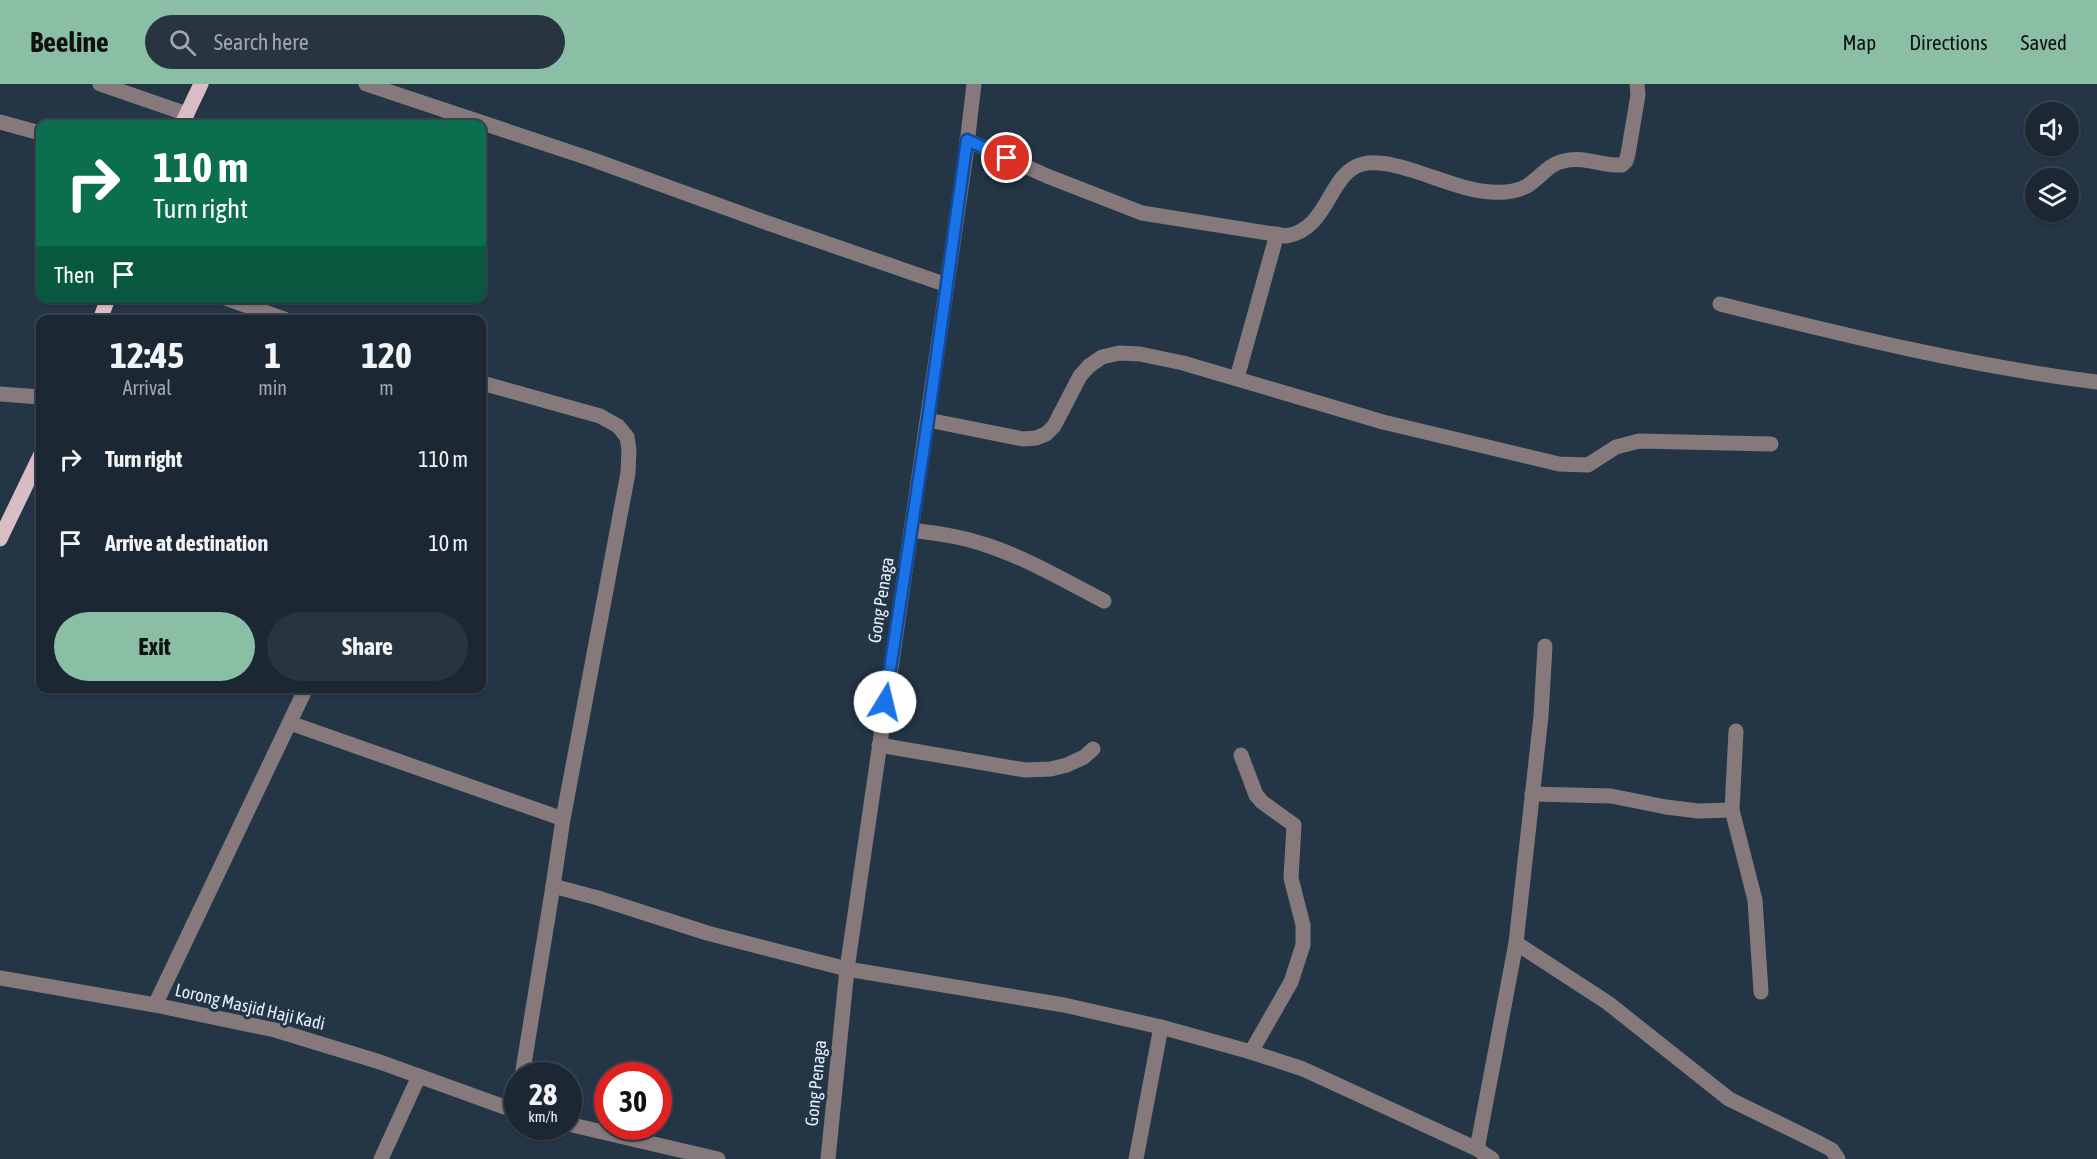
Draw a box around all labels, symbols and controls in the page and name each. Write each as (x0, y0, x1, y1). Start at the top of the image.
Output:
search box (145, 15, 565, 69)
text: Beeline (30, 26, 109, 58)
icon: search (166, 26, 199, 59)
text: Search here (214, 29, 309, 55)
text: Map (1842, 30, 1876, 54)
text: Directions (1909, 30, 1988, 54)
text: Saved (2021, 30, 2067, 54)
map controls (2025, 102, 2079, 222)
button: sound (2025, 102, 2079, 156)
pin (981, 132, 1032, 183)
icon: arrive (990, 141, 1023, 174)
text: 110 m (153, 143, 248, 191)
icon: right (54, 144, 132, 222)
button: layers (2025, 168, 2079, 222)
text: Turn right (153, 193, 248, 224)
icon: arrive (107, 258, 140, 291)
text: Then (54, 262, 95, 288)
text: 12:45 (110, 334, 184, 376)
text: 1 (264, 334, 281, 376)
text: 120 (361, 334, 412, 376)
text: Arrival (123, 376, 172, 399)
text: min (258, 376, 287, 399)
text: m (379, 376, 394, 399)
icon: right (54, 443, 87, 476)
text: Turn right (105, 446, 182, 472)
text: 110 m (418, 446, 468, 472)
icon: arrive (54, 527, 87, 560)
text: Arrive at destination (105, 530, 268, 556)
text: 10 m (428, 530, 468, 556)
street label: Gong Penaga (863, 556, 898, 644)
button: Exit (54, 612, 255, 681)
button: Share (267, 612, 468, 681)
position arrow (853, 670, 917, 734)
street label: Lorong Masjid Haji Kadi (173, 979, 327, 1034)
street label: Gong Penaga (801, 1039, 830, 1127)
speed limit sign: 30 (594, 1062, 672, 1140)
text: 28 (529, 1077, 557, 1111)
text: km/h (528, 1108, 558, 1125)

